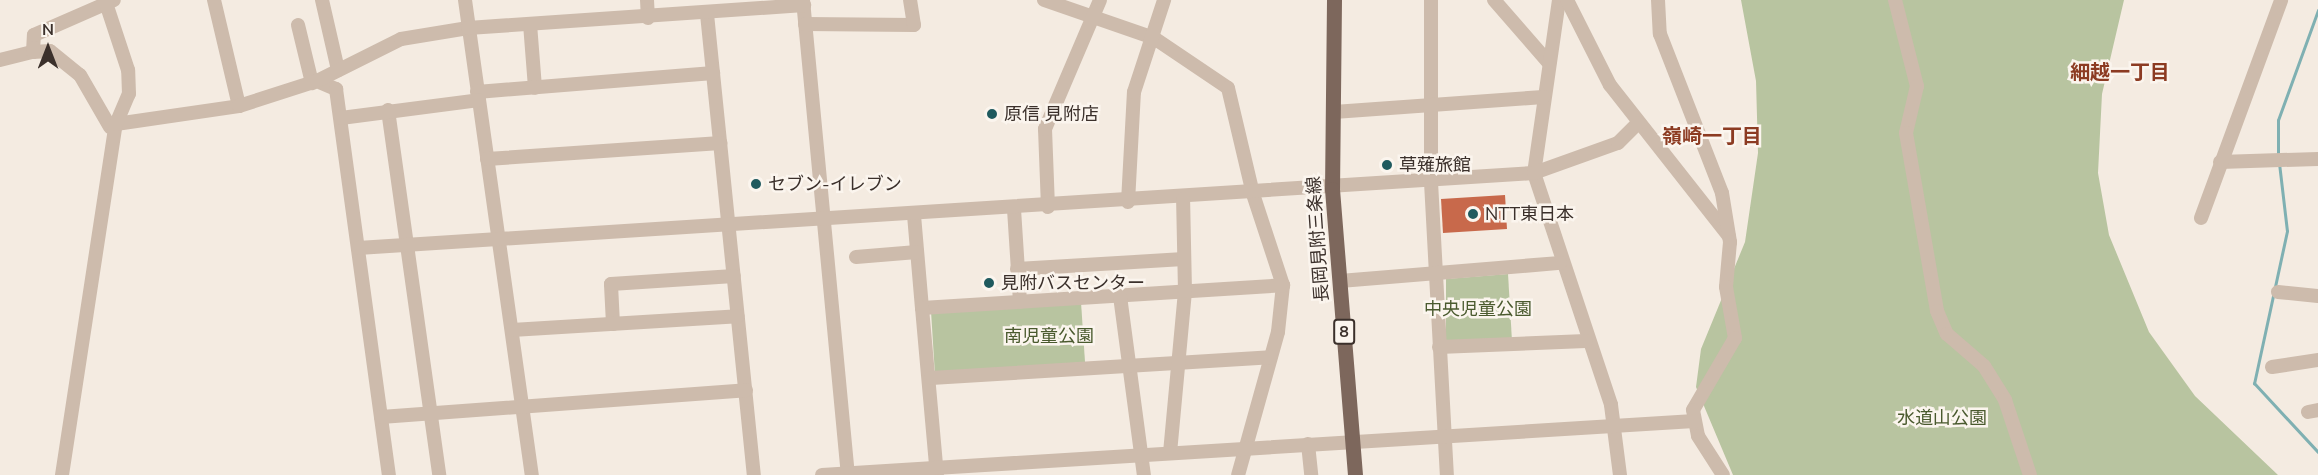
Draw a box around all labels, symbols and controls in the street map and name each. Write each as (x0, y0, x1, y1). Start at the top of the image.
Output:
north arrow (18, 18, 78, 78)
text: N (42, 19, 54, 41)
district label: 細越一丁目 (2070, 60, 2170, 84)
place label: 原信 見附店 (1004, 103, 1099, 125)
marker: 原信 見附店 (985, 107, 999, 121)
district label: 嶺崎一丁目 (1662, 124, 1762, 148)
place label: 草薙旅館 (1399, 154, 1471, 176)
marker: 草薙旅館 (1380, 158, 1394, 172)
place label: セブン-イレブン (768, 173, 902, 195)
street label: 長岡見附三条線 (1303, 175, 1333, 303)
marker: セブン-イレブン (749, 177, 763, 191)
place label: NTT東日本 (1485, 203, 1574, 225)
marker: NTT東日本 (1466, 207, 1480, 221)
place label: 見附バスセンター (1001, 272, 1145, 294)
marker: 見附バスセンター (982, 276, 996, 290)
park label: 中央児童公園 (1424, 298, 1532, 320)
road number: 8 (1332, 319, 1356, 345)
park label: 南児童公園 (1004, 325, 1094, 347)
park label: 水道山公園 (1897, 407, 1987, 429)

